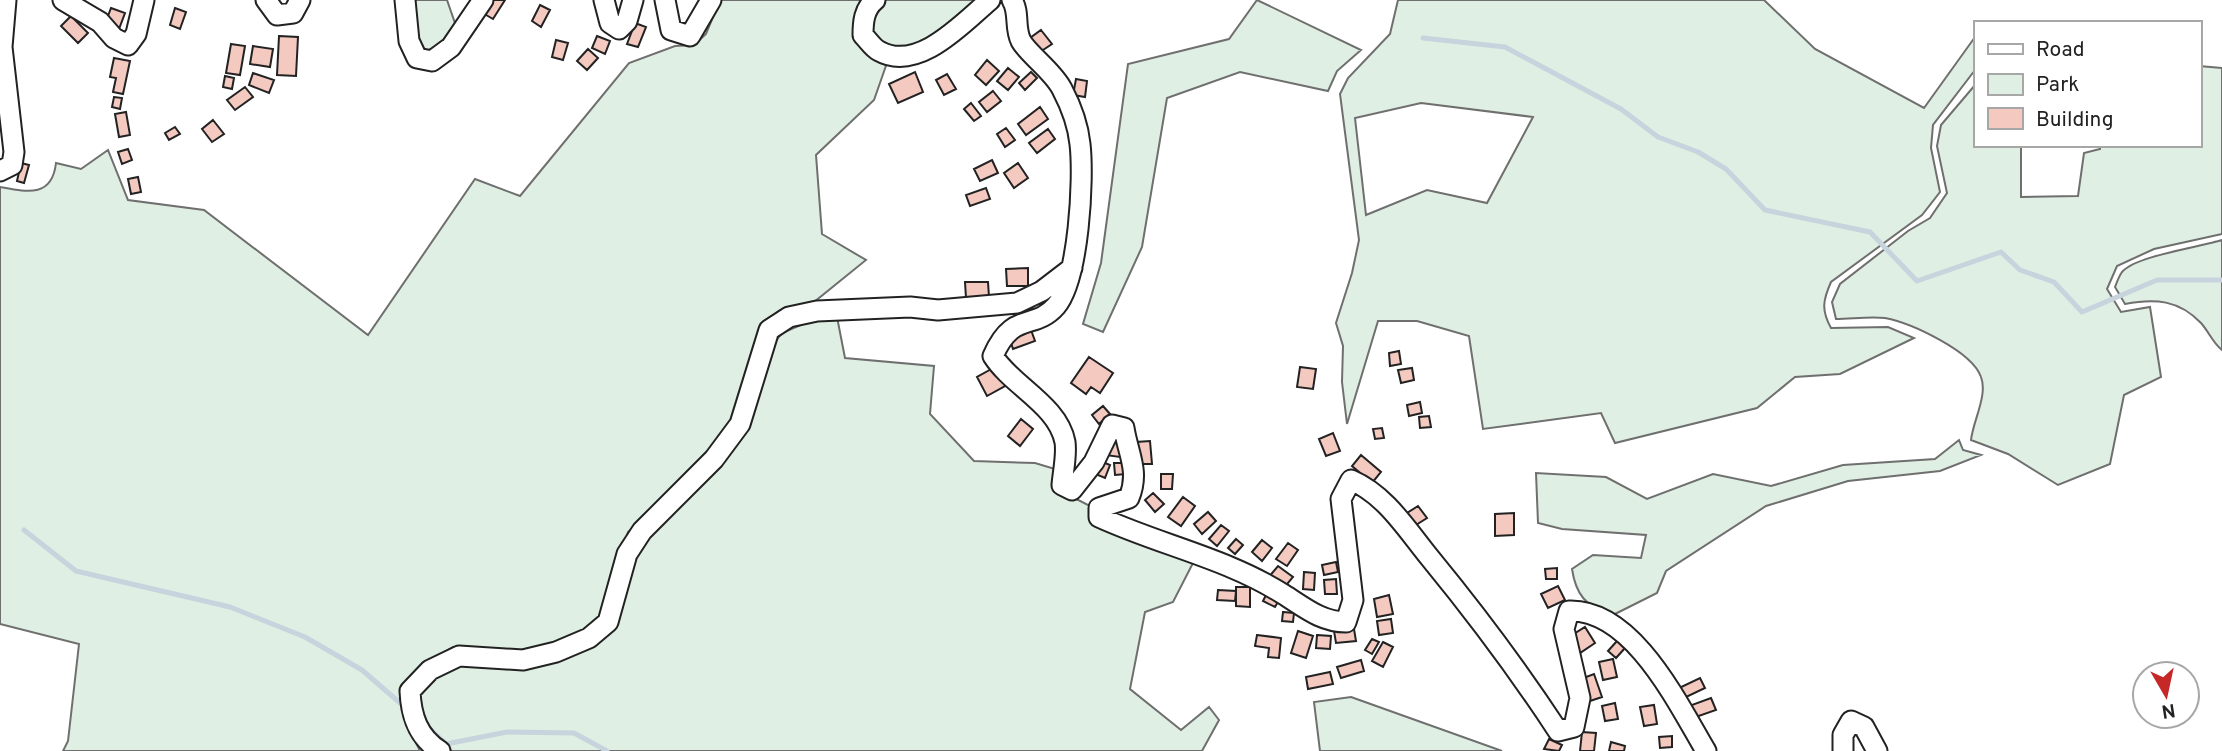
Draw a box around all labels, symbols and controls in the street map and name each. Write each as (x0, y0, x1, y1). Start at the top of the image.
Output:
legend (1974, 21, 2201, 147)
text: Road (2036, 37, 2085, 64)
text: Park (2036, 72, 2079, 99)
text: Building (2036, 107, 2114, 134)
north arrow (2131, 660, 2201, 730)
text: N (2160, 697, 2177, 723)

